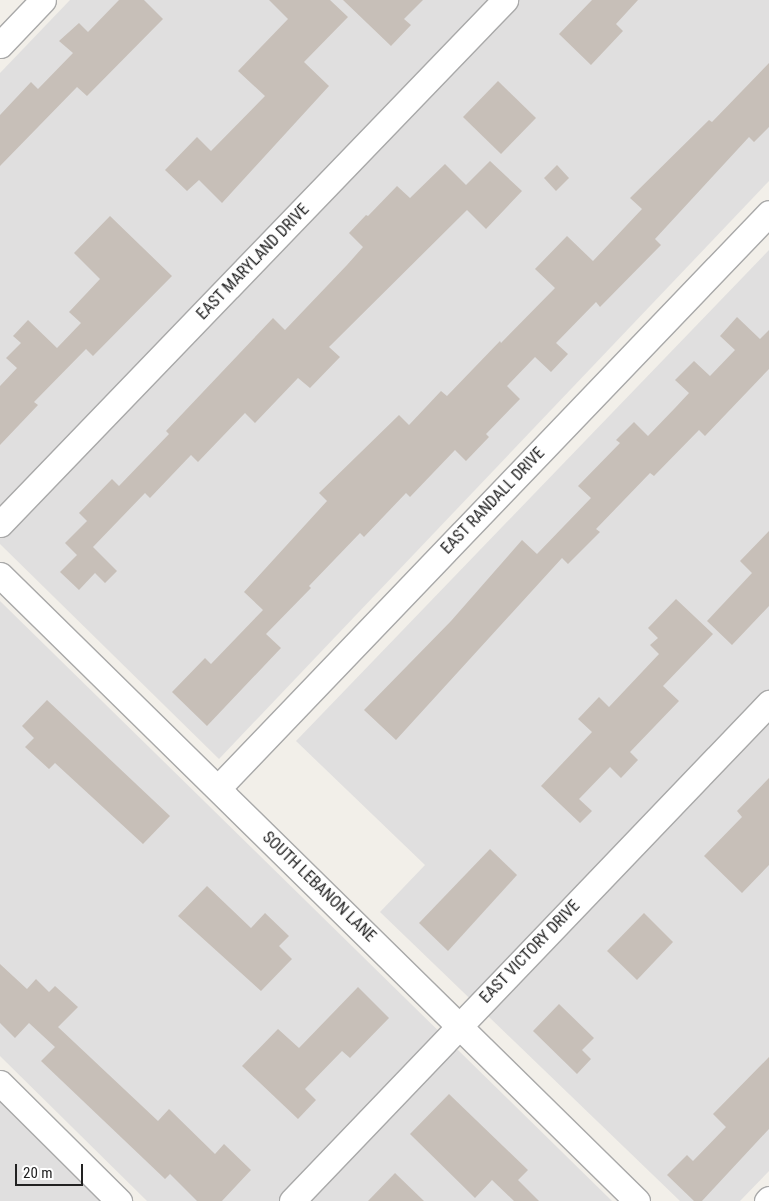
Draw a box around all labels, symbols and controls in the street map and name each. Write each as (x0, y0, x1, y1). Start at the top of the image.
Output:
street label: EAST MARYLAND DRIVE (193, 200, 313, 324)
street label: EAST RANDALL DRIVE (437, 444, 549, 558)
street label: SOUTH LEBANON LANE (258, 828, 380, 946)
street label: EAST VICTORY DRIVE (476, 897, 584, 1007)
scale bar (18, 1154, 85, 1186)
text: 20 m (23, 1164, 53, 1182)

